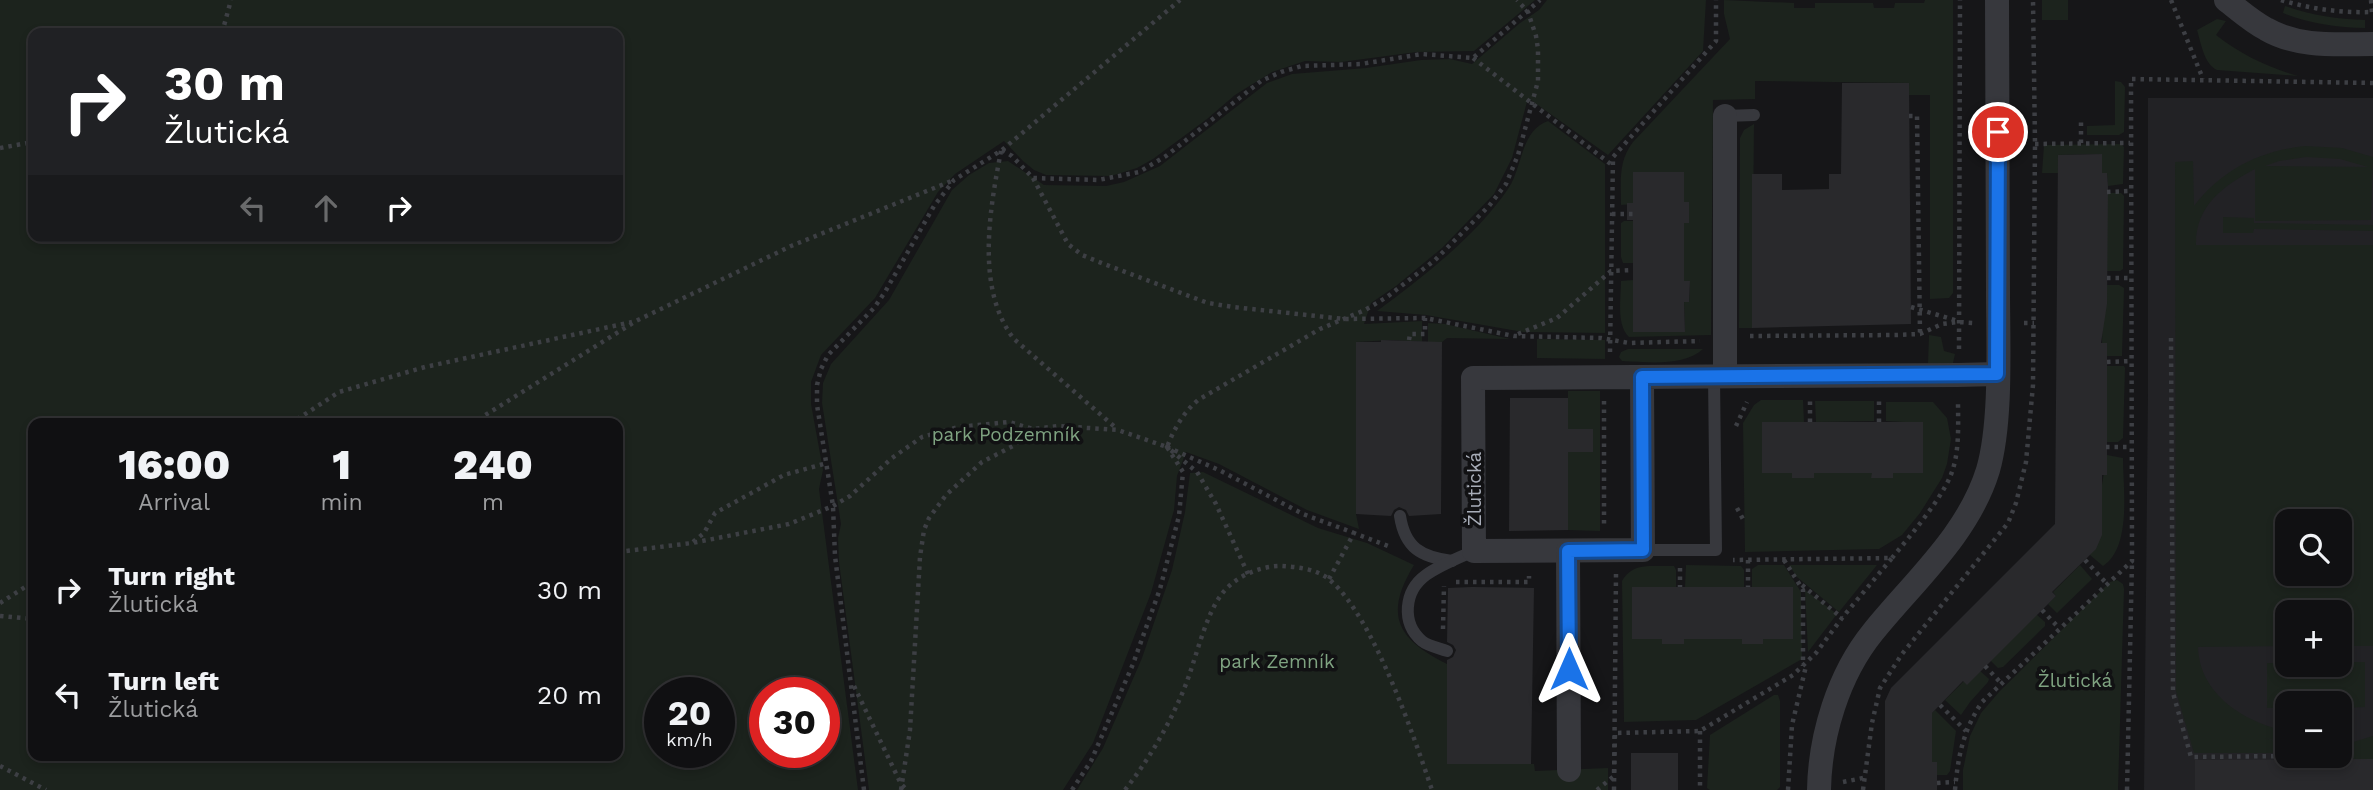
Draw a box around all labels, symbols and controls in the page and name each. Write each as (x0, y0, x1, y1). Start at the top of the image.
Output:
text: 30 m (164, 54, 285, 112)
icon: right (49, 56, 140, 147)
pin (1968, 102, 2028, 162)
text: Žlutická (164, 113, 289, 151)
icon: arrive (1979, 113, 2017, 151)
icon: left (234, 189, 272, 227)
icon: ahead (307, 189, 345, 227)
icon: right (380, 189, 418, 227)
park label: park Podzemník (932, 423, 1081, 446)
text: 16:00 (118, 440, 230, 489)
text: 1 (332, 440, 351, 489)
text: 240 (453, 440, 533, 489)
street label: Žlutická (1463, 452, 1486, 526)
text: Arrival (138, 489, 210, 516)
text: min (320, 489, 363, 516)
text: m (482, 489, 504, 516)
map controls (2275, 509, 2352, 768)
button: search (2275, 509, 2352, 586)
text: Turn right (108, 561, 235, 591)
icon: right (49, 571, 87, 609)
text: 30 m (537, 575, 602, 605)
text: Žlutická (108, 591, 198, 618)
button: + (2275, 600, 2352, 677)
position arrow (1532, 632, 1606, 706)
park label: park Zemník (1219, 650, 1335, 673)
text: Turn left (108, 666, 219, 696)
park label: Žlutická (2038, 669, 2112, 692)
icon: left (49, 676, 87, 714)
speed limit sign: 30 (749, 677, 840, 768)
text: 20 m (537, 680, 602, 710)
button: − (2275, 691, 2352, 768)
text: 20 (668, 692, 711, 734)
text: Žlutická (108, 696, 198, 723)
text: km/h (666, 729, 713, 750)

